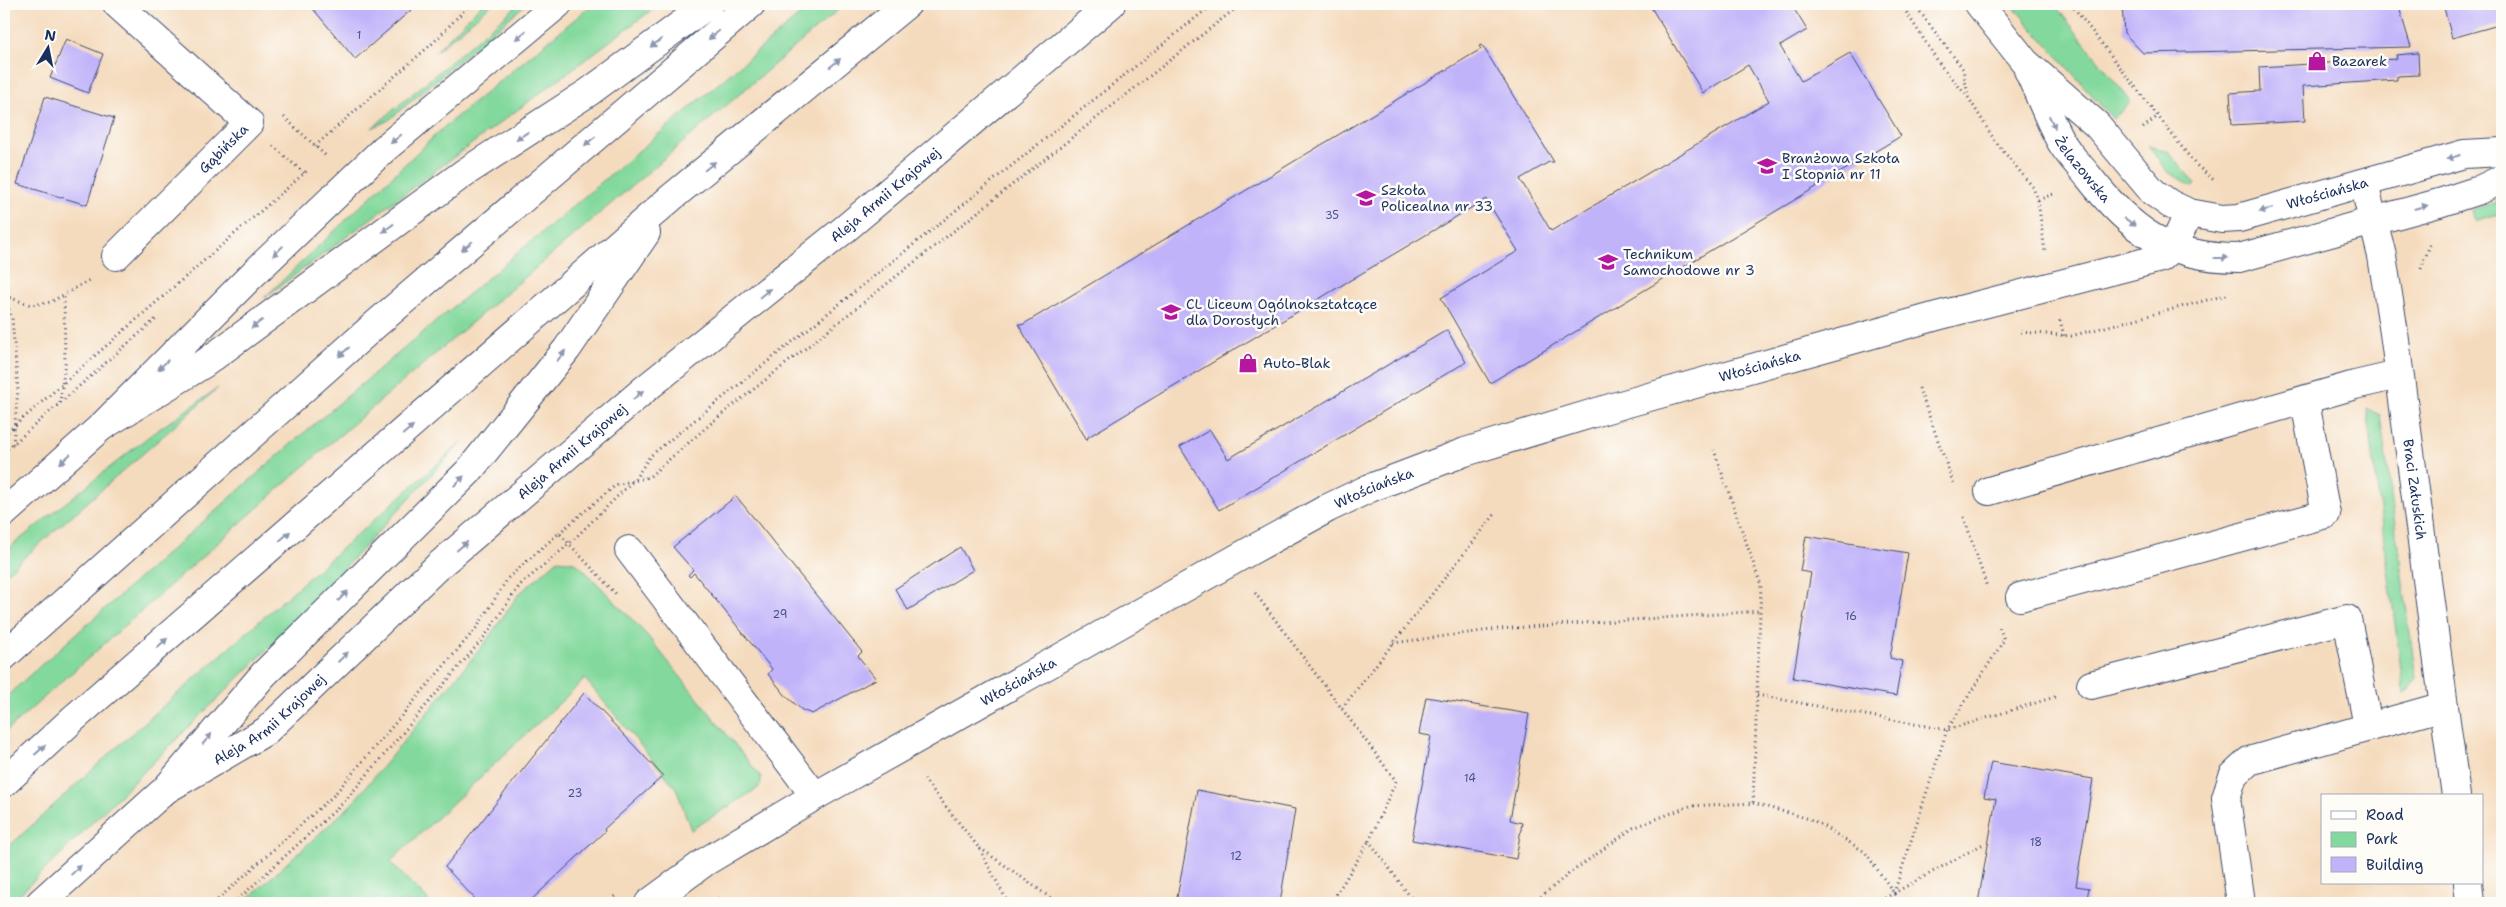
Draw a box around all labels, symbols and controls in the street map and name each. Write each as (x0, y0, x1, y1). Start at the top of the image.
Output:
north arrow (22, 22, 72, 72)
text: N (43, 25, 57, 45)
house number: 1 (357, 28, 361, 43)
one-way arrow (515, 29, 527, 40)
one-way arrow (708, 30, 721, 41)
one-way arrow (649, 38, 663, 48)
shop icon: Bazarek (2306, 50, 2328, 72)
place label: Bazarek (2332, 52, 2387, 70)
one-way arrow (829, 57, 842, 68)
one-way arrow (2048, 115, 2056, 129)
street label: Gąbińska (195, 120, 252, 177)
one-way arrow (515, 131, 529, 140)
one-way arrow (390, 133, 402, 144)
street label: Żelazowska (2051, 133, 2115, 206)
one-way arrow (584, 135, 597, 146)
street label: Aleja Armii Krajowej (826, 143, 944, 246)
place label: Branżowa Szkoła I Stopnia nr 11 (1782, 149, 1900, 183)
one-way arrow (2446, 154, 2461, 162)
school or university icon: Branżowa Szkoła I Stopnia nr 11 (1756, 155, 1778, 177)
one-way arrow (703, 161, 716, 172)
street label: Włościańska (2284, 173, 2370, 213)
place label: Szkoła Policealna nr 33 (1381, 181, 1493, 215)
school or university icon: Szkoła Policealna nr 33 (1355, 187, 1377, 209)
one-way arrow (2413, 203, 2428, 211)
one-way arrow (2259, 207, 2274, 215)
house number: 35 (1325, 208, 1339, 223)
one-way arrow (2123, 217, 2137, 227)
one-way arrow (382, 222, 395, 233)
one-way arrow (461, 240, 473, 252)
one-way arrow (272, 244, 284, 256)
place label: Technikum Samochodowe nr 3 (1623, 245, 1755, 279)
school or university icon: Technikum Samochodowe nr 3 (1597, 251, 1619, 273)
one-way arrow (2213, 254, 2229, 262)
one-way arrow (758, 288, 771, 299)
place label: CL Liceum Ogólnokształcące dla Dorosłych (1186, 295, 1378, 329)
school or university icon: CL Liceum Ogólnokształcące dla Dorosłych (1160, 301, 1182, 323)
one-way arrow (250, 319, 264, 329)
one-way arrow (338, 346, 350, 358)
street label: Włościańska (1717, 346, 1803, 386)
one-way arrow (556, 349, 567, 362)
shop icon: Auto-Blak (1237, 352, 1259, 374)
place label: Auto-Blak (1263, 354, 1330, 372)
one-way arrow (157, 359, 169, 371)
one-way arrow (632, 389, 644, 401)
street label: Aleja Armii Krajowej (514, 400, 630, 503)
one-way arrow (401, 424, 413, 436)
street label: Braci Załuskich (2399, 438, 2431, 541)
one-way arrow (59, 453, 71, 465)
street label: Włościańska (1331, 463, 1416, 513)
one-way arrow (452, 476, 464, 488)
one-way arrow (278, 530, 290, 542)
one-way arrow (455, 541, 468, 552)
one-way arrow (337, 590, 349, 602)
house number: 29 (773, 607, 787, 622)
house number: 16 (1845, 609, 1857, 624)
one-way arrow (155, 637, 168, 648)
one-way arrow (336, 651, 348, 663)
street label: Włościańska (977, 653, 1060, 710)
street label: Aleja Armii Krajowej (210, 670, 329, 769)
one-way arrow (201, 733, 213, 745)
one-way arrow (33, 744, 45, 756)
house number: 14 (1464, 771, 1476, 786)
house number: 23 (568, 786, 582, 801)
legend (2321, 794, 2484, 884)
text: Road (2366, 805, 2404, 825)
text: Park (2366, 829, 2398, 849)
house number: 18 (2030, 835, 2042, 850)
house number: 12 (1230, 849, 1242, 864)
text: Building (2366, 855, 2423, 875)
one-way arrow (69, 864, 81, 876)

